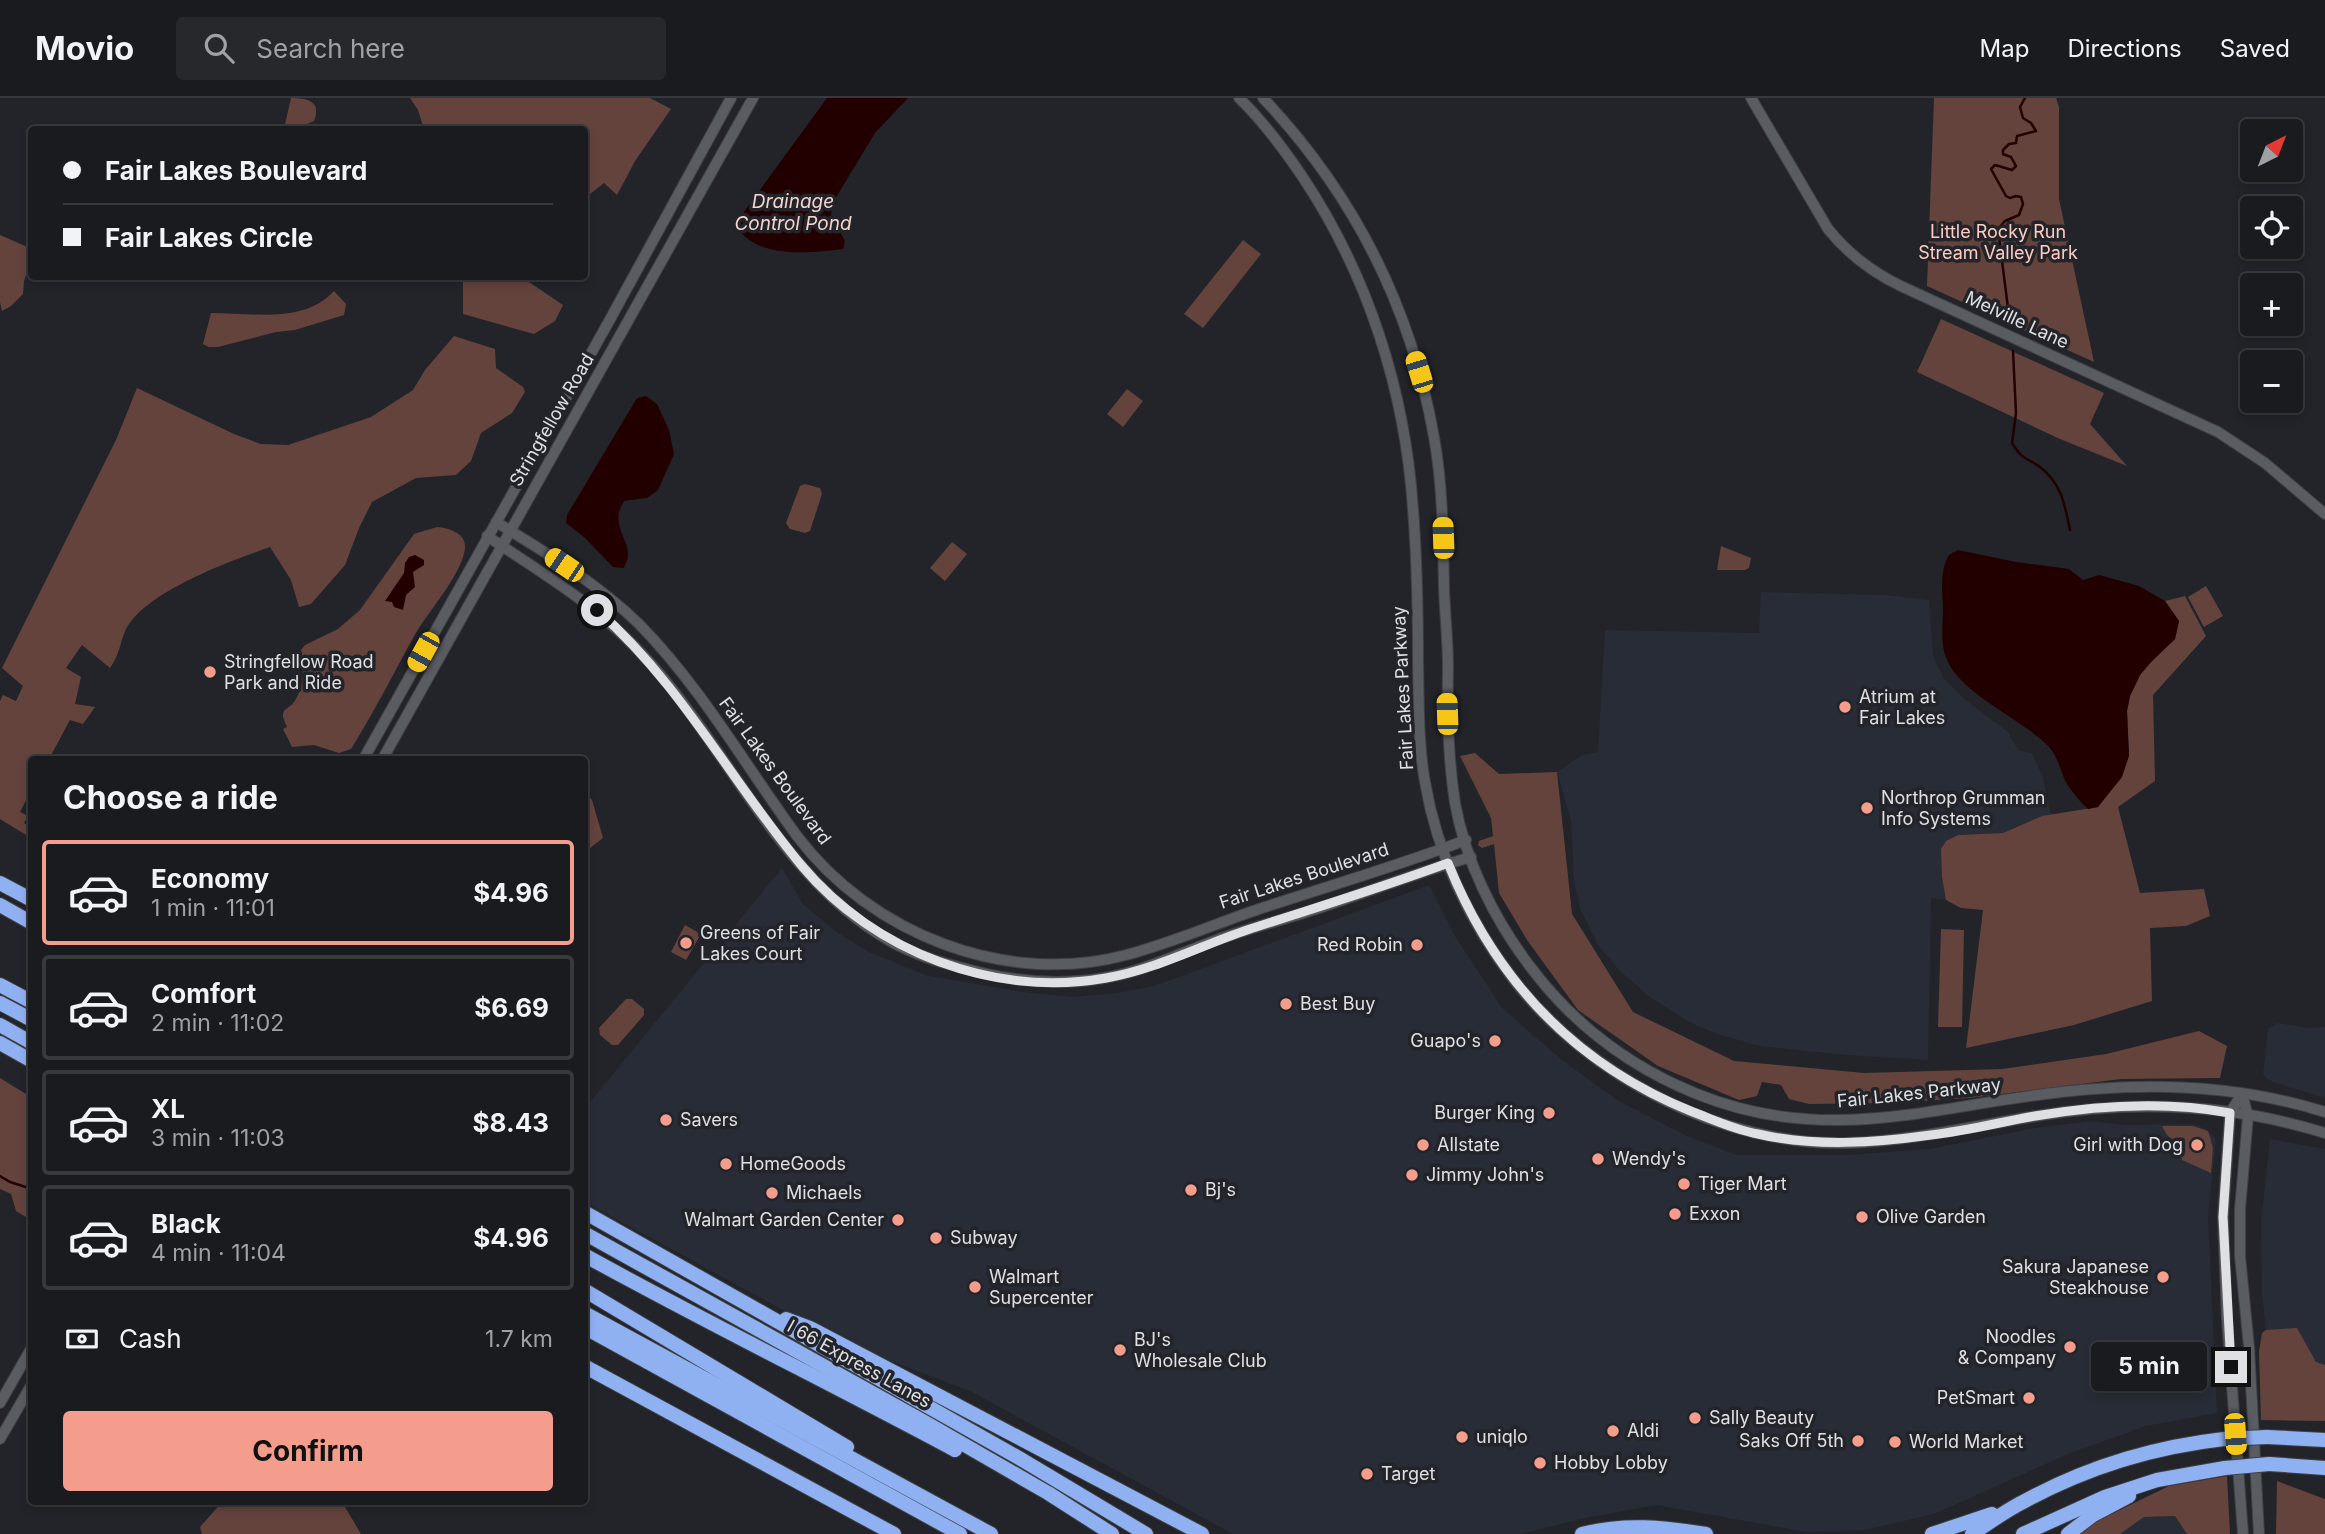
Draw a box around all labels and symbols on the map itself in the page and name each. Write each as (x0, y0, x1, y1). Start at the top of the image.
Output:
north arrow (2240, 119, 2303, 182)
water label: Drainage Control Pond (734, 190, 852, 235)
park label: Little Rocky Run Stream Valley Park (1918, 221, 2078, 263)
street label: Melville Lane (1962, 286, 2072, 353)
car (1403, 349, 1436, 395)
street label: Stringfellow Road (505, 350, 598, 490)
car (1432, 517, 1455, 559)
car (541, 545, 588, 585)
route start (581, 594, 613, 626)
street label: Fair Lakes Parkway (1388, 605, 1417, 771)
car (404, 629, 443, 675)
place label: Stringfellow Road Park and Ride (224, 651, 374, 693)
marker: Stringfellow Road Park and Ride (202, 664, 218, 680)
place label: Atrium at Fair Lakes (1859, 686, 1945, 728)
street label: Fair Lakes Boulevard (715, 693, 836, 848)
car (1436, 693, 1459, 735)
marker: Atrium at Fair Lakes (1837, 699, 1853, 715)
place label: Northrop Grumman Info Systems (1881, 787, 2045, 829)
marker: Northrop Grumman Info Systems (1859, 800, 1875, 816)
street label: Fair Lakes Boulevard (1217, 838, 1391, 913)
place label: Greens of Fair Lakes Court (700, 922, 820, 964)
place label: Red Robin (1317, 934, 1403, 955)
marker: Greens of Fair Lakes Court (678, 935, 694, 951)
marker: Red Robin (1409, 937, 1425, 953)
place label: Best Buy (1300, 993, 1375, 1014)
marker: Best Buy (1278, 996, 1294, 1012)
place label: Guapo's (1410, 1030, 1481, 1051)
marker: Guapo's (1487, 1033, 1503, 1049)
street label: Fair Lakes Parkway (1836, 1073, 2002, 1112)
place label: Burger King (1434, 1102, 1535, 1123)
marker: Burger King (1541, 1105, 1557, 1121)
place label: Savers (680, 1109, 738, 1130)
marker: Savers (658, 1112, 674, 1128)
place label: Allstate (1437, 1134, 1500, 1155)
place label: Girl with Dog (2073, 1134, 2183, 1155)
marker: Allstate (1415, 1137, 1431, 1153)
marker: Girl with Dog (2189, 1137, 2205, 1153)
place label: Wendy's (1612, 1148, 1686, 1169)
marker: Wendy's (1590, 1151, 1606, 1167)
place label: HomeGoods (740, 1153, 846, 1174)
marker: HomeGoods (718, 1156, 734, 1172)
place label: Jimmy John's (1426, 1164, 1544, 1185)
marker: Jimmy John's (1404, 1167, 1420, 1183)
place label: Tiger Mart (1698, 1173, 1787, 1194)
marker: Tiger Mart (1676, 1176, 1692, 1192)
place label: Bj's (1205, 1179, 1236, 1200)
place label: Michaels (786, 1182, 862, 1203)
marker: Bj's (1183, 1182, 1199, 1198)
marker: Michaels (764, 1185, 780, 1201)
place label: Exxon (1689, 1203, 1741, 1224)
marker: Exxon (1667, 1206, 1683, 1222)
place label: Olive Garden (1876, 1206, 1986, 1227)
place label: Walmart Garden Center (684, 1209, 884, 1230)
marker: Olive Garden (1854, 1209, 1870, 1225)
marker: Walmart Garden Center (890, 1212, 906, 1228)
place label: Subway (950, 1227, 1018, 1248)
marker: Subway (928, 1230, 944, 1246)
place label: Sakura Japanese Steakhouse (2002, 1256, 2149, 1298)
place label: Walmart Supercenter (989, 1266, 1094, 1308)
marker: Sakura Japanese Steakhouse (2155, 1269, 2171, 1285)
marker: Walmart Supercenter (967, 1279, 983, 1295)
street label: I 66 Express Lanes (784, 1315, 935, 1412)
place label: Noodles & Company (1958, 1326, 2056, 1368)
place label: BJ's Wholesale Club (1134, 1329, 1267, 1371)
marker: Noodles & Company (2062, 1339, 2078, 1355)
marker: BJ's Wholesale Club (1112, 1342, 1128, 1358)
callout: 5 min (2091, 1342, 2206, 1392)
route end (2215, 1351, 2247, 1383)
place label: PetSmart (1937, 1387, 2015, 1408)
marker: PetSmart (2021, 1390, 2037, 1406)
place label: Sally Beauty (1709, 1407, 1814, 1428)
marker: Sally Beauty (1687, 1410, 1703, 1426)
car (2224, 1412, 2247, 1456)
place label: Aldi (1627, 1420, 1659, 1441)
marker: Aldi (1605, 1423, 1621, 1439)
place label: uniqlo (1476, 1426, 1528, 1447)
marker: uniqlo (1454, 1429, 1470, 1445)
place label: Saks Off 5th (1739, 1430, 1844, 1451)
place label: World Market (1909, 1431, 2024, 1452)
marker: Saks Off 5th (1850, 1433, 1866, 1449)
marker: World Market (1887, 1434, 1903, 1450)
place label: Hobby Lobby (1554, 1452, 1668, 1473)
marker: Hobby Lobby (1532, 1455, 1548, 1471)
place label: Target (1381, 1463, 1435, 1484)
marker: Target (1359, 1466, 1375, 1482)

